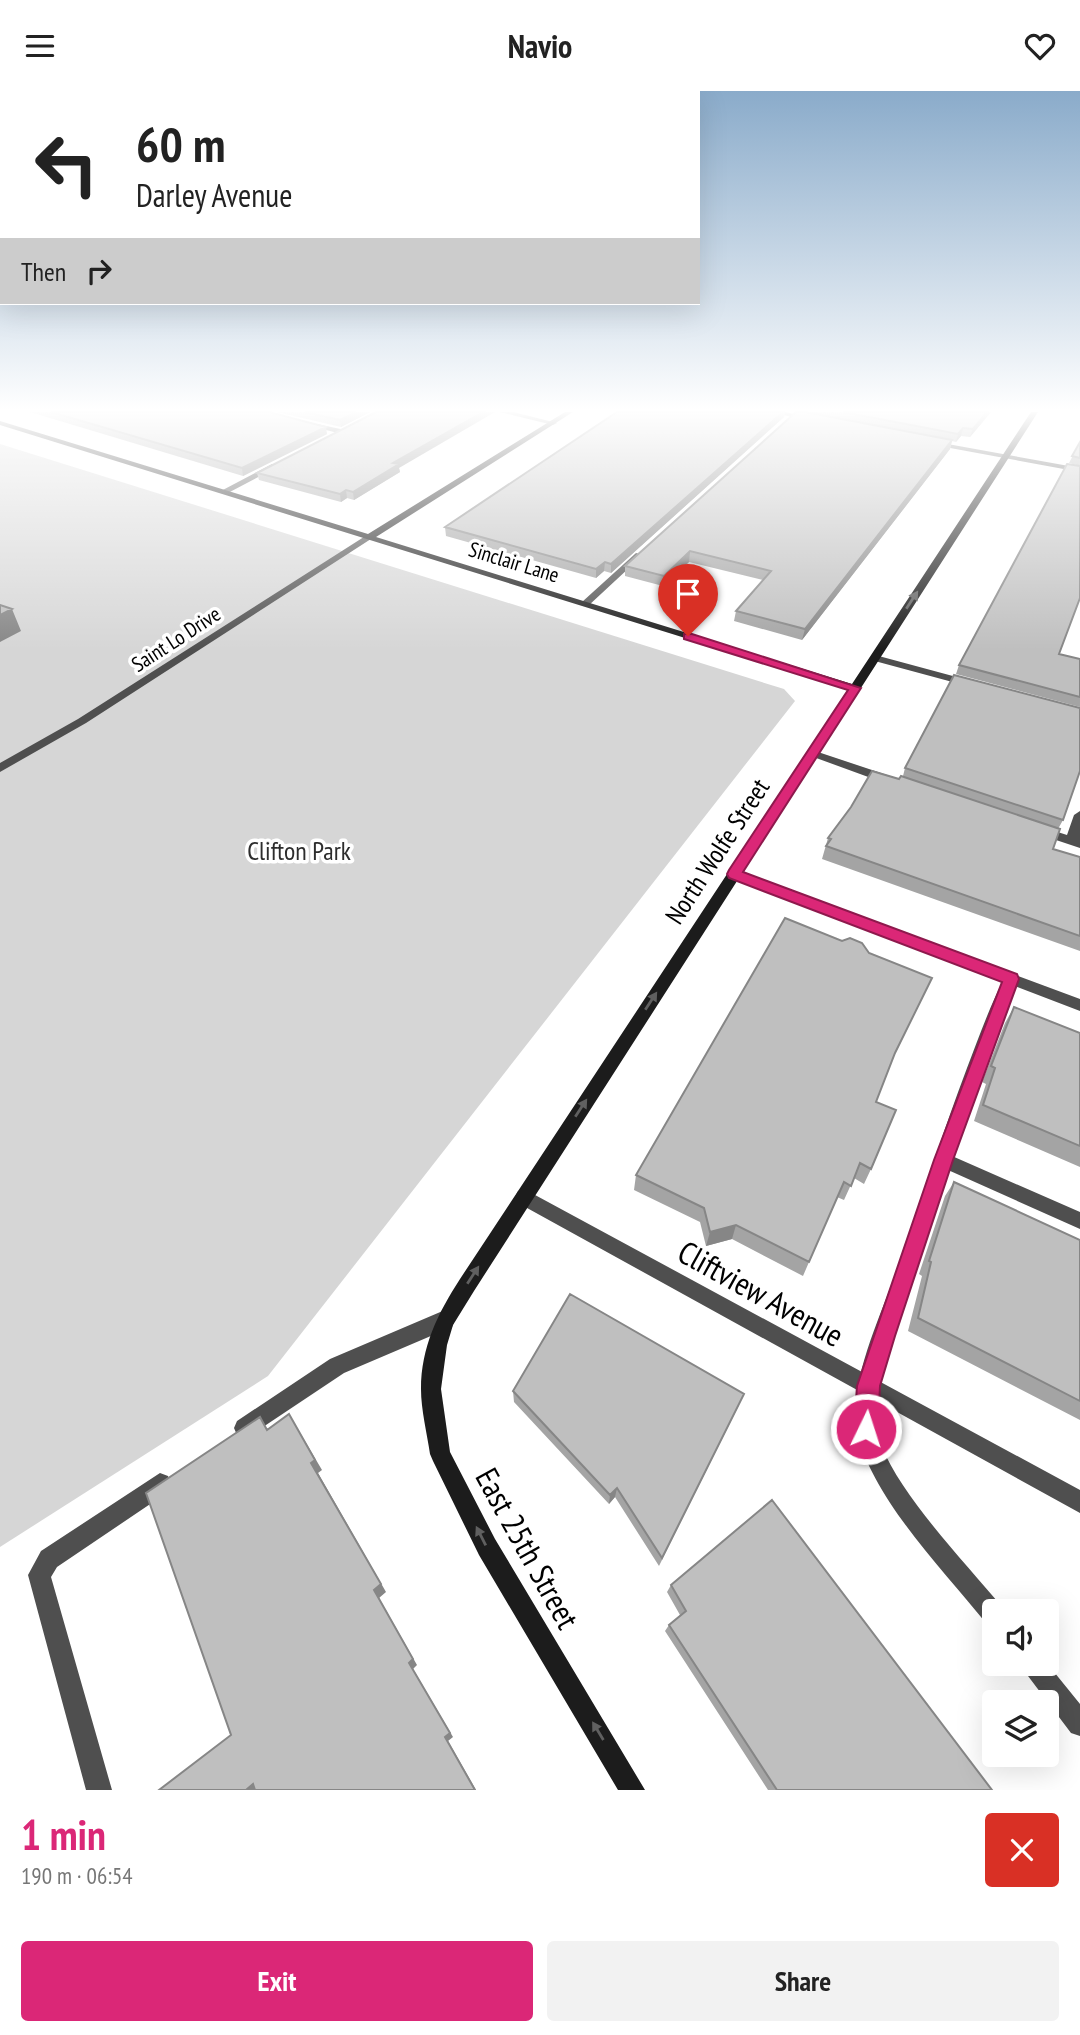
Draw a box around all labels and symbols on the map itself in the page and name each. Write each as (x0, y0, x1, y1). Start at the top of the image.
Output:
street label: Sinclair Lane (466, 535, 562, 589)
pin (658, 564, 718, 636)
one-way arrow (905, 591, 918, 610)
street label: Saint Lo Drive (126, 600, 226, 678)
street label: North Wolfe Street (658, 772, 776, 930)
park label: Clifton Park (247, 834, 351, 867)
one-way arrow (644, 991, 657, 1011)
one-way arrow (575, 1098, 588, 1118)
street label: Cliftview Avenue (671, 1230, 851, 1356)
one-way arrow (466, 1265, 479, 1284)
position arrow (829, 1392, 903, 1466)
street label: East 25th Street (467, 1460, 590, 1636)
one-way arrow (476, 1526, 487, 1546)
one-way arrow (591, 1722, 604, 1741)

